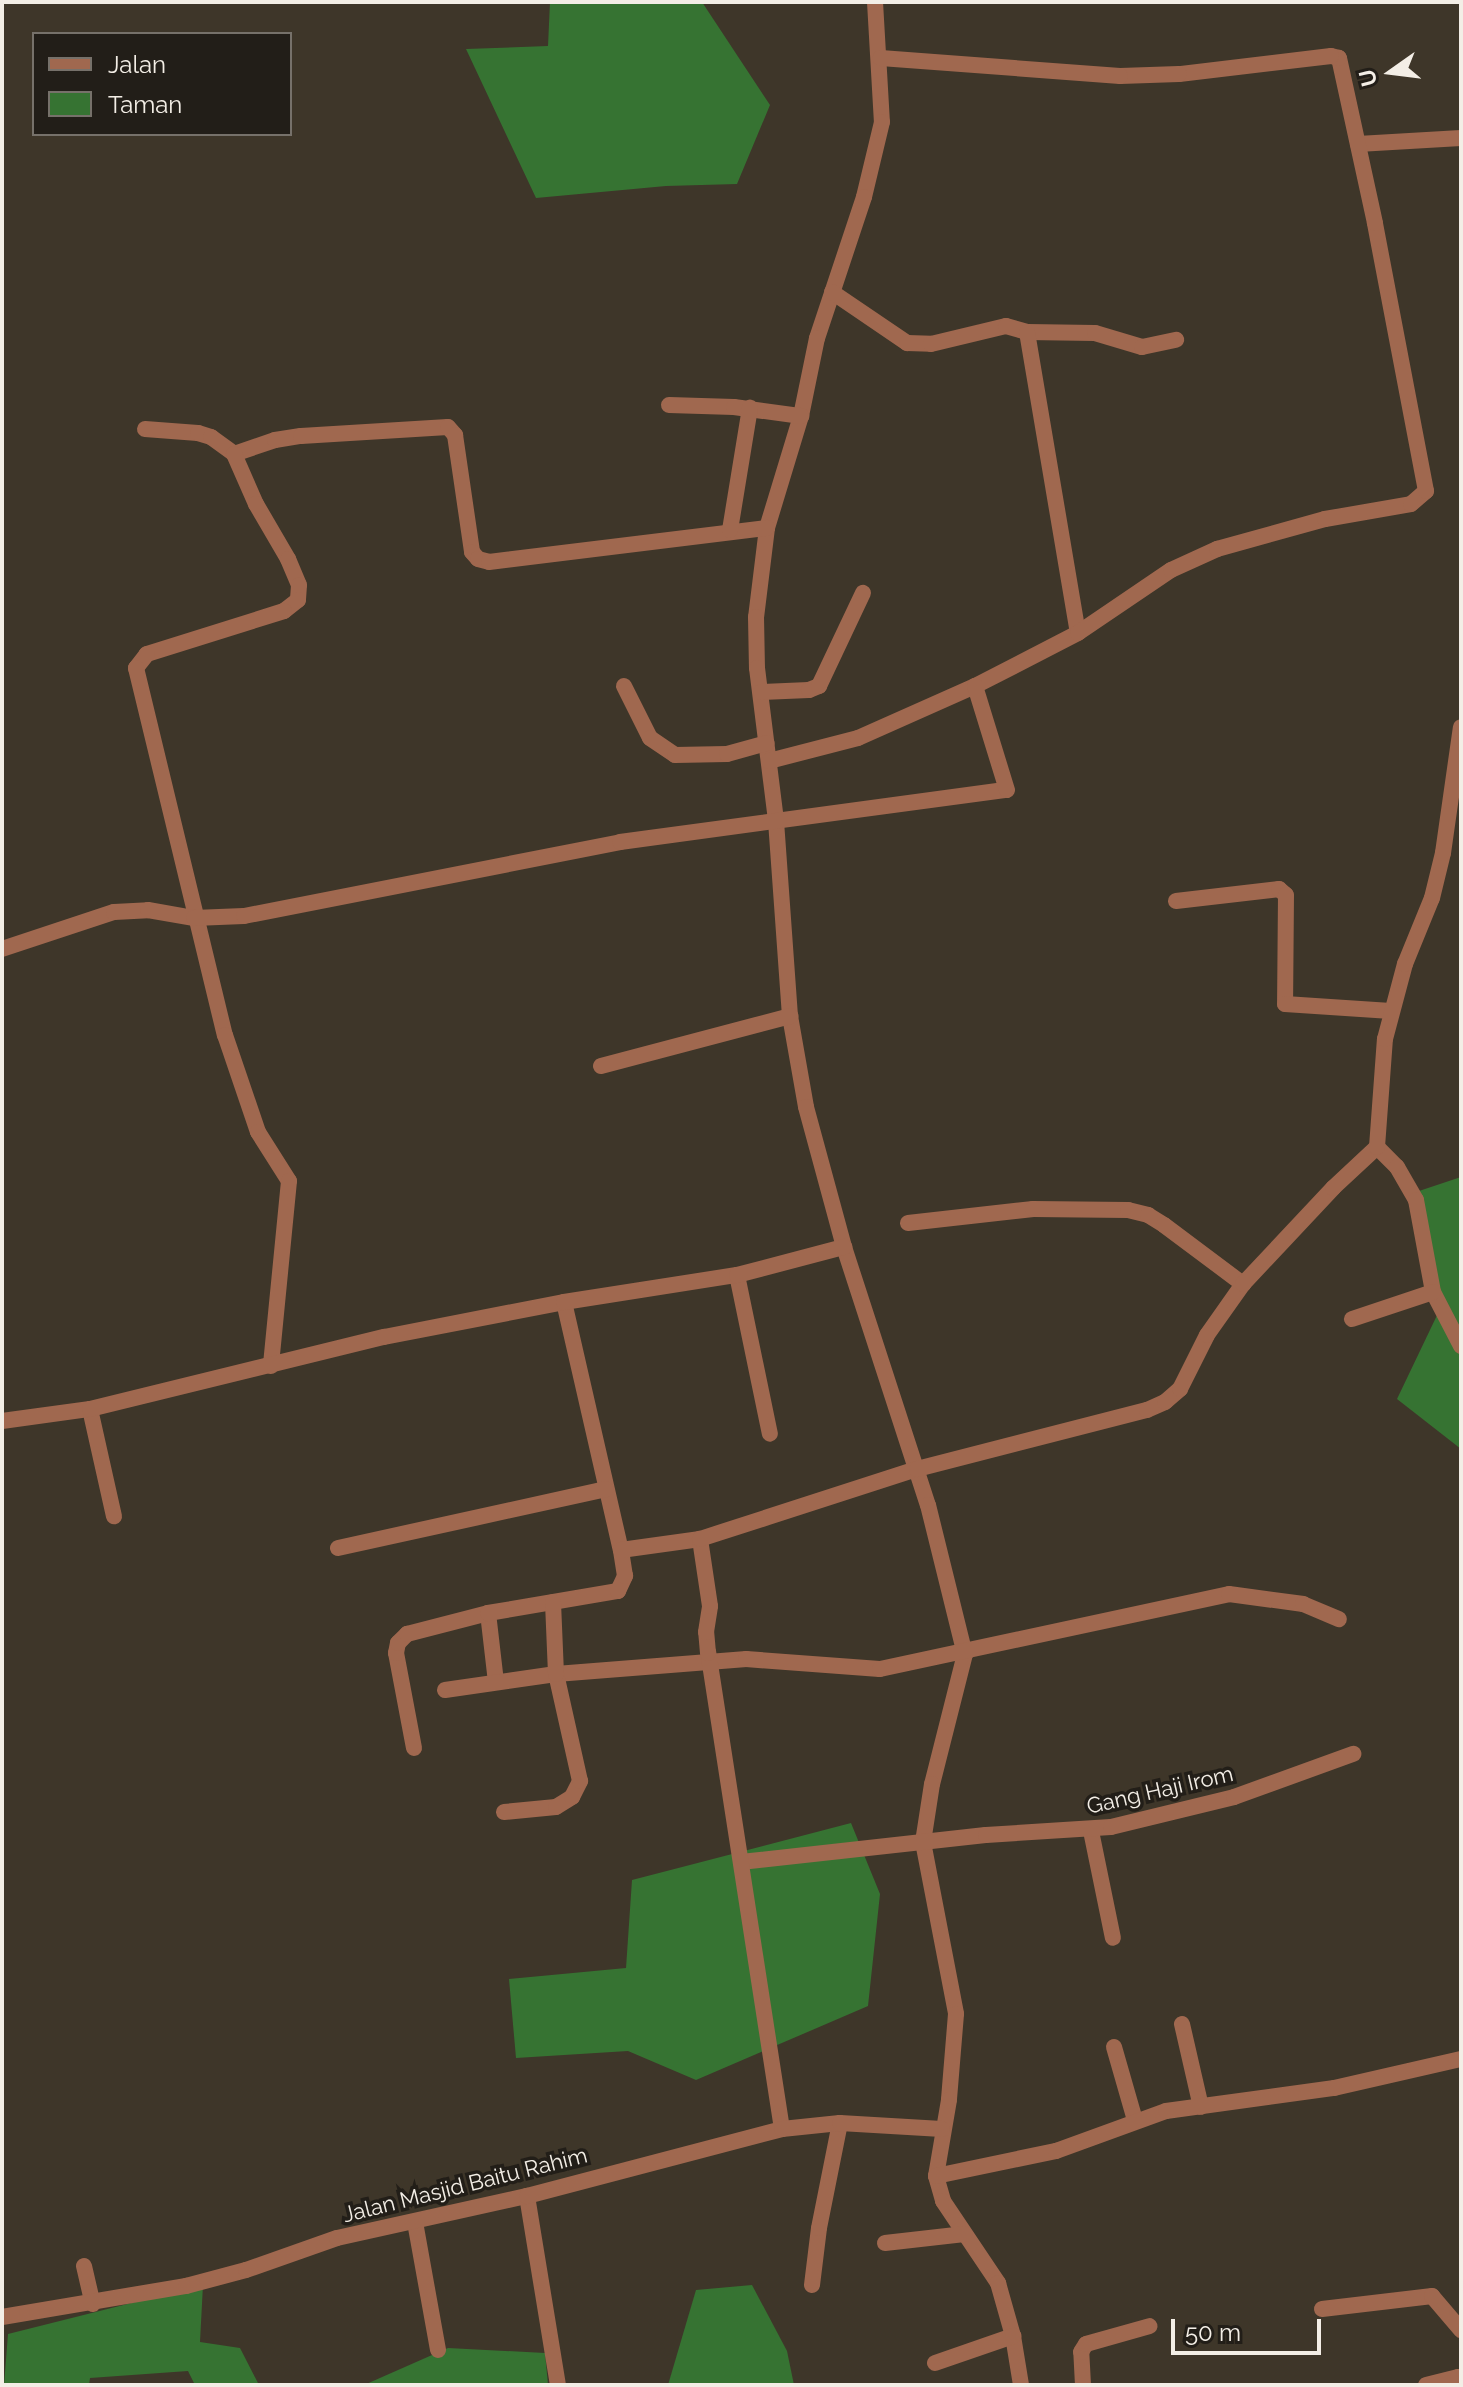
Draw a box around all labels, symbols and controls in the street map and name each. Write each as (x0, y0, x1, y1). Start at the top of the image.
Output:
legend (32, 32, 292, 136)
north arrow (1351, 32, 1431, 112)
text: Jalan (108, 50, 166, 79)
text: U (1353, 67, 1382, 89)
text: Taman (108, 90, 182, 119)
street label: Gang Haji Irom (1084, 1760, 1236, 1820)
street label: Jalan Masjid Baitu Rahim (340, 2142, 590, 2228)
scale bar (1175, 2303, 1325, 2353)
text: 50 m (1185, 2318, 1241, 2347)

